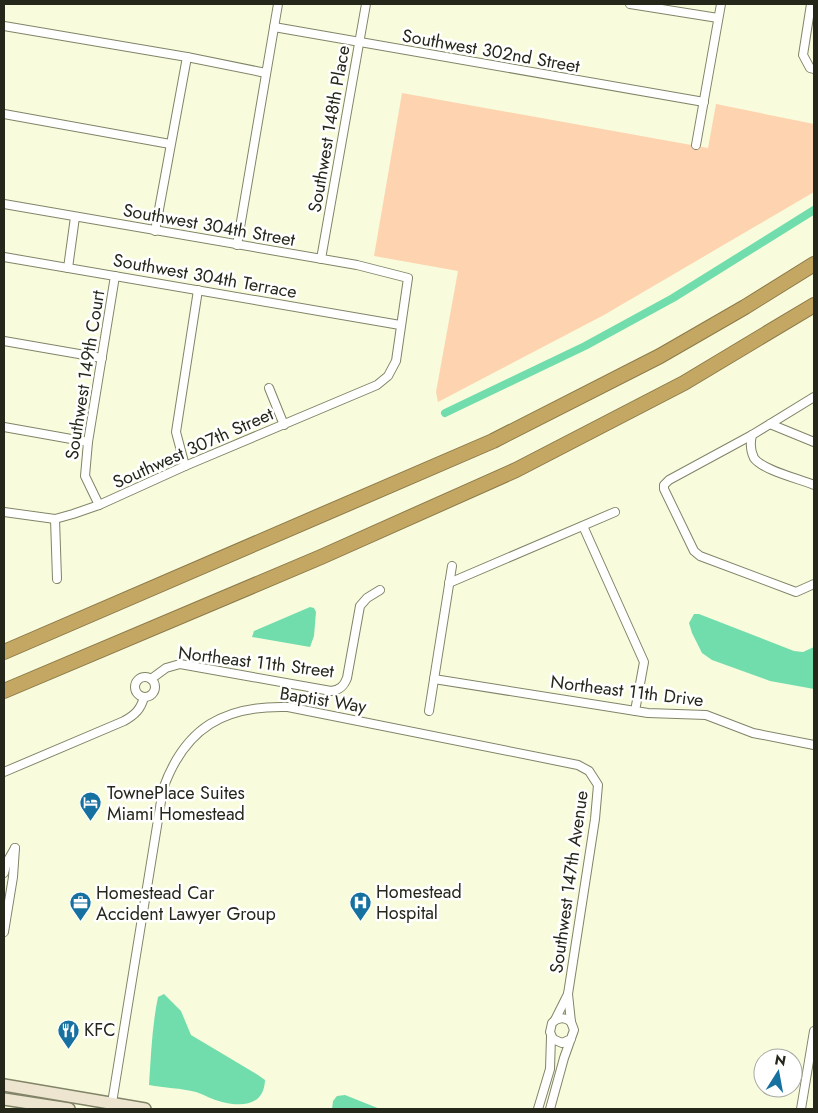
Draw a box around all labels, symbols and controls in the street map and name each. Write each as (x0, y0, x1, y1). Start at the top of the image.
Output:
street label: Southwest 302nd Street (400, 23, 583, 80)
street label: Southwest 148th Place (302, 43, 356, 215)
street label: Southwest 304th Street (121, 197, 298, 253)
street label: Southwest 304th Terrace (111, 247, 299, 305)
street label: Southwest 149th Court (59, 288, 111, 462)
street label: Southwest 307th Street (109, 401, 278, 495)
street label: Northeast 11th Street (177, 640, 336, 685)
street label: Northeast 11th Drive (549, 669, 705, 713)
street label: Baptist Way (278, 680, 368, 720)
place label: TownePlace Suites Miami Homestead (107, 780, 245, 827)
street label: Southwest 147th Avenue (543, 789, 595, 975)
hotel icon: TownePlace Suites Miami Homestead (79, 791, 103, 822)
place label: Homestead Hospital (376, 879, 462, 926)
place label: Homestead Car Accident Lawyer Group (96, 880, 276, 927)
hospital icon: Homestead Hospital (348, 890, 372, 921)
office icon: Homestead Car Accident Lawyer Group (68, 891, 92, 922)
place label: KFC (84, 1017, 116, 1043)
restaurant icon: KFC (56, 1018, 80, 1049)
north arrow (753, 1048, 803, 1098)
text: N (773, 1049, 788, 1071)

